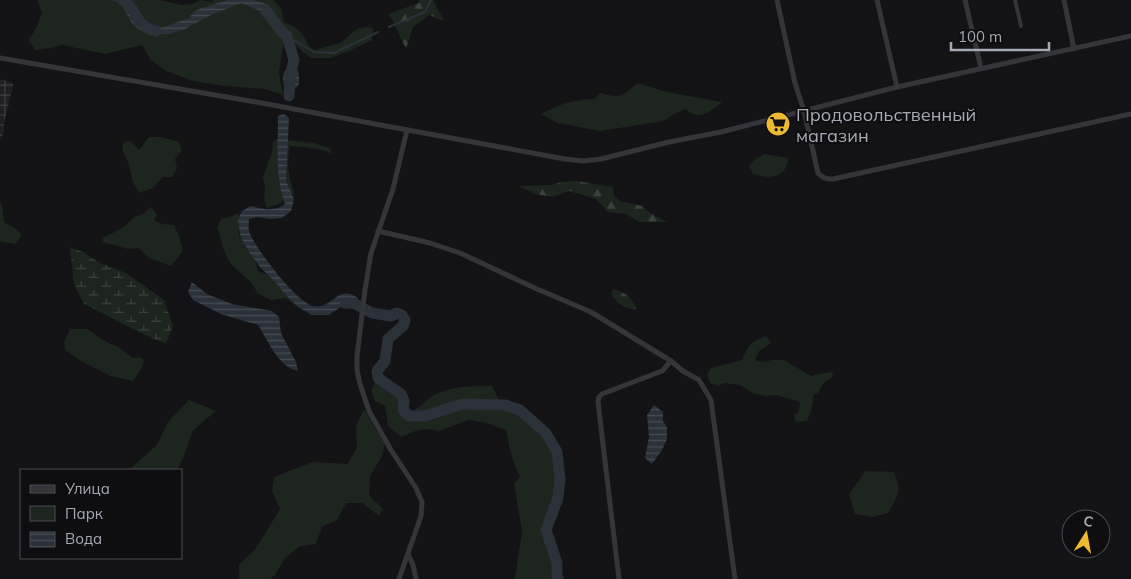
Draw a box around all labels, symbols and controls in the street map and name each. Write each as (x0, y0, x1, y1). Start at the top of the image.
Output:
scale bar (951, 20, 1048, 52)
text: 100 m (958, 27, 1002, 46)
place label: Продовольственный магазин (796, 103, 976, 147)
supermarket icon: Продовольственный магазин (765, 111, 791, 137)
legend (20, 469, 182, 559)
text: Улица (64, 479, 110, 498)
text: Парк (65, 504, 104, 523)
north arrow (1061, 509, 1111, 559)
text: С (1082, 511, 1095, 531)
text: Вода (65, 529, 102, 548)

